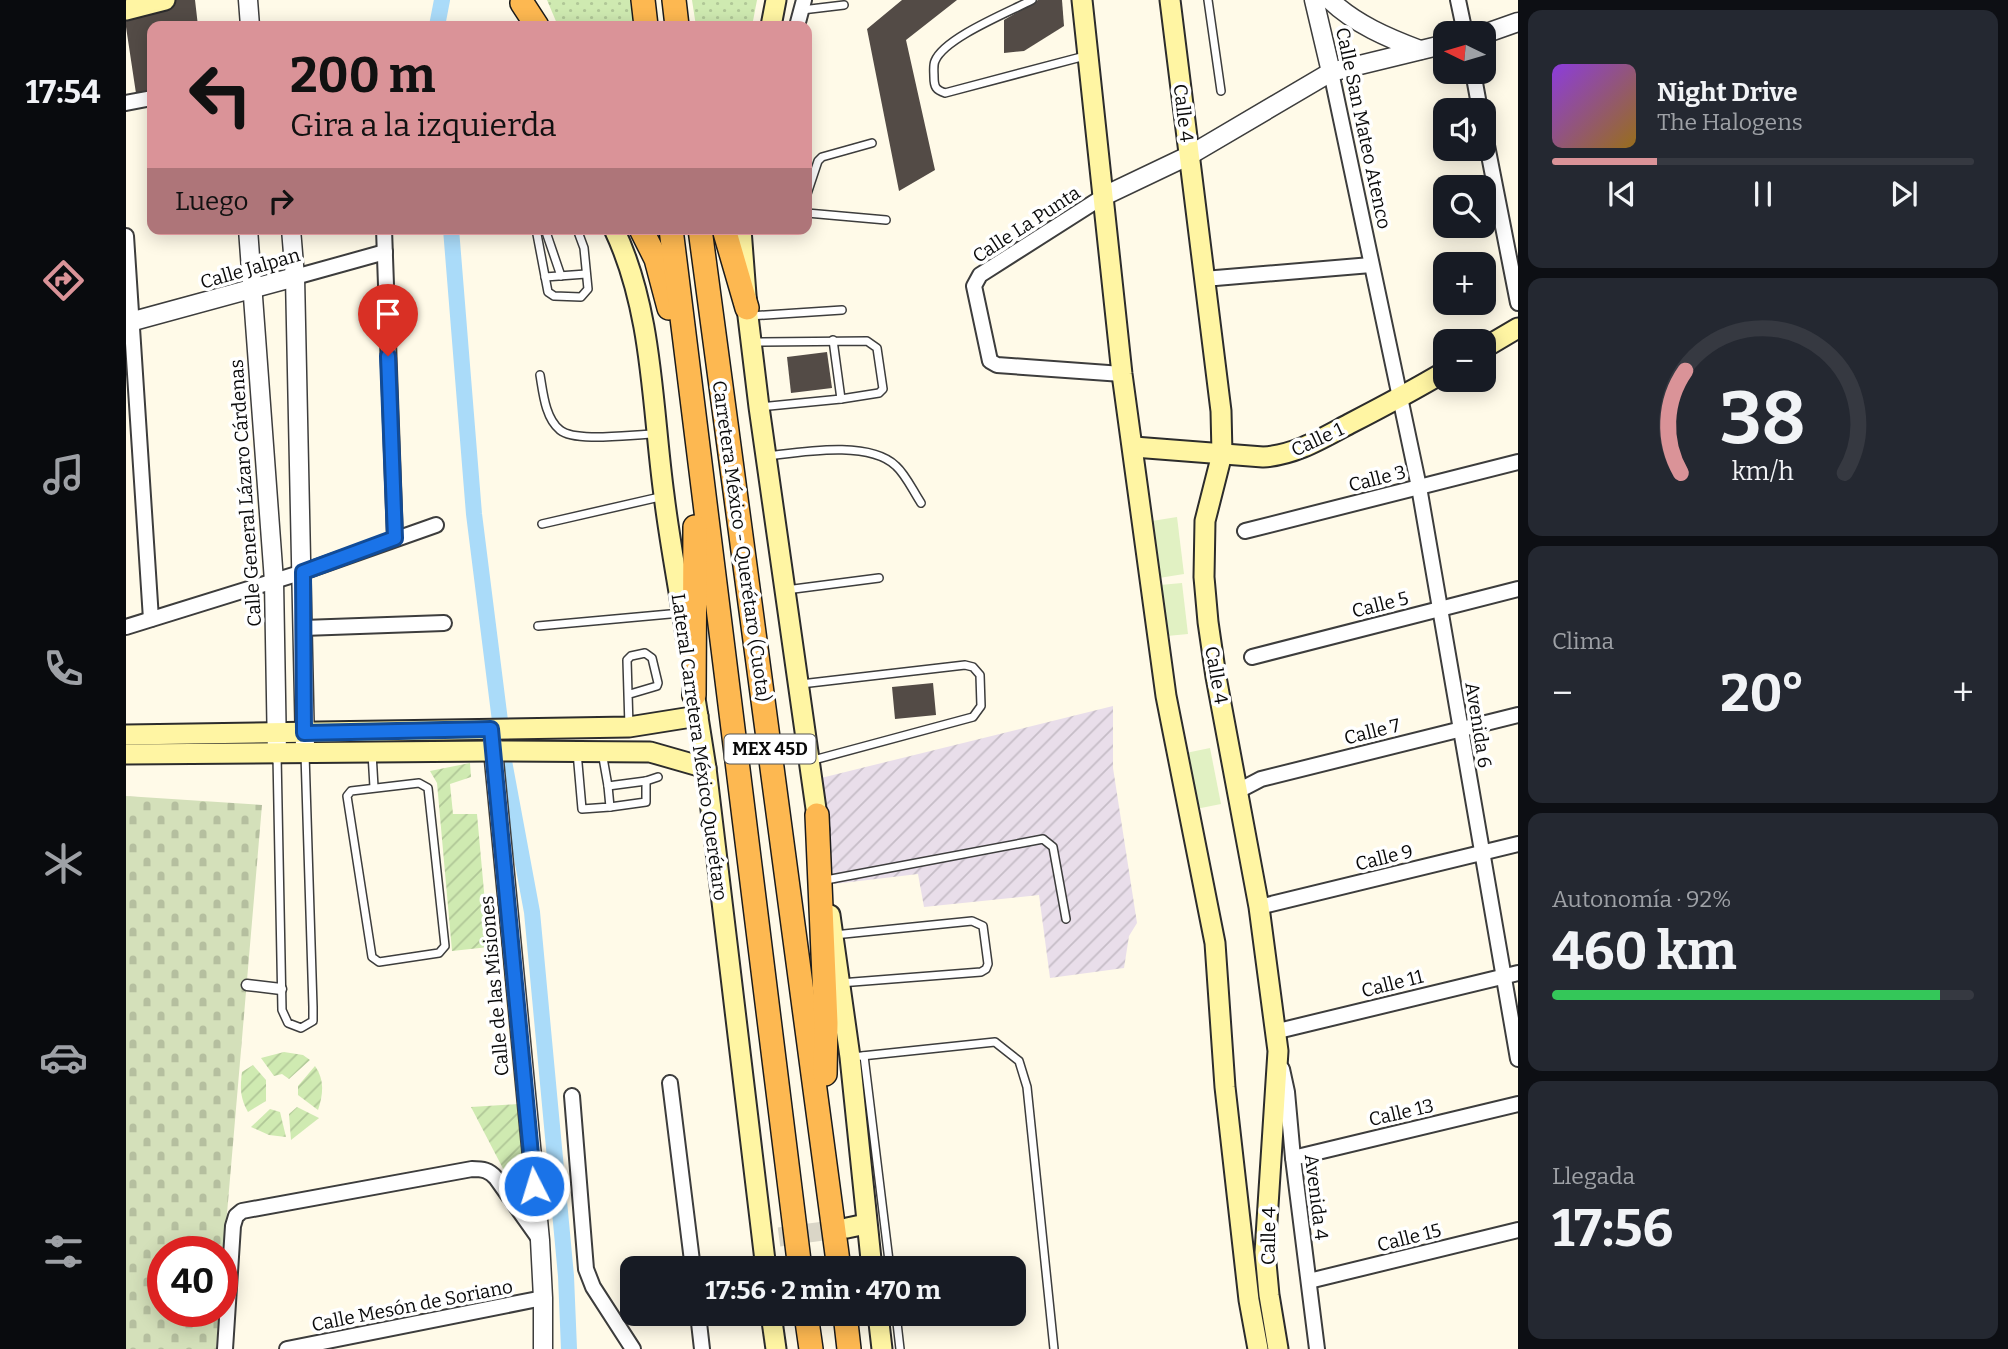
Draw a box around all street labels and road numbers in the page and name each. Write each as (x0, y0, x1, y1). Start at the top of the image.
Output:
street label: Calle San Mateo Atenco (1331, 25, 1396, 231)
street label: Calle 4 (1169, 83, 1198, 143)
street label: Calle La Punta (968, 181, 1085, 268)
street label: Calle Jalpan (198, 243, 303, 294)
street label: Calle General Lázaro Cárdenas (225, 359, 266, 627)
street label: Carretera México - Querétaro (Cuota) (708, 379, 775, 703)
street label: Calle 1 (1287, 417, 1347, 462)
street label: Calle 3 (1346, 460, 1408, 497)
street label: Calle 5 (1349, 586, 1411, 623)
street label: Lateral Carretera México Querétaro (667, 592, 732, 902)
street label: Calle 4 (1200, 644, 1233, 706)
street label: Avenida 6 (1460, 680, 1497, 770)
street label: Calle 7 (1342, 713, 1403, 750)
road number: MEX 45D (724, 734, 816, 764)
street label: Calle 9 (1353, 839, 1415, 876)
street label: Calle de las Misiones (475, 895, 514, 1077)
street label: Calle 11 (1359, 965, 1426, 1002)
street label: Calle 13 (1366, 1094, 1436, 1131)
street label: Avenida 4 (1300, 1153, 1333, 1241)
street label: Calle 4 (1256, 1207, 1281, 1265)
street label: Calle 15 (1375, 1218, 1444, 1257)
street label: Calle Mesón de Soriano (309, 1275, 515, 1336)

